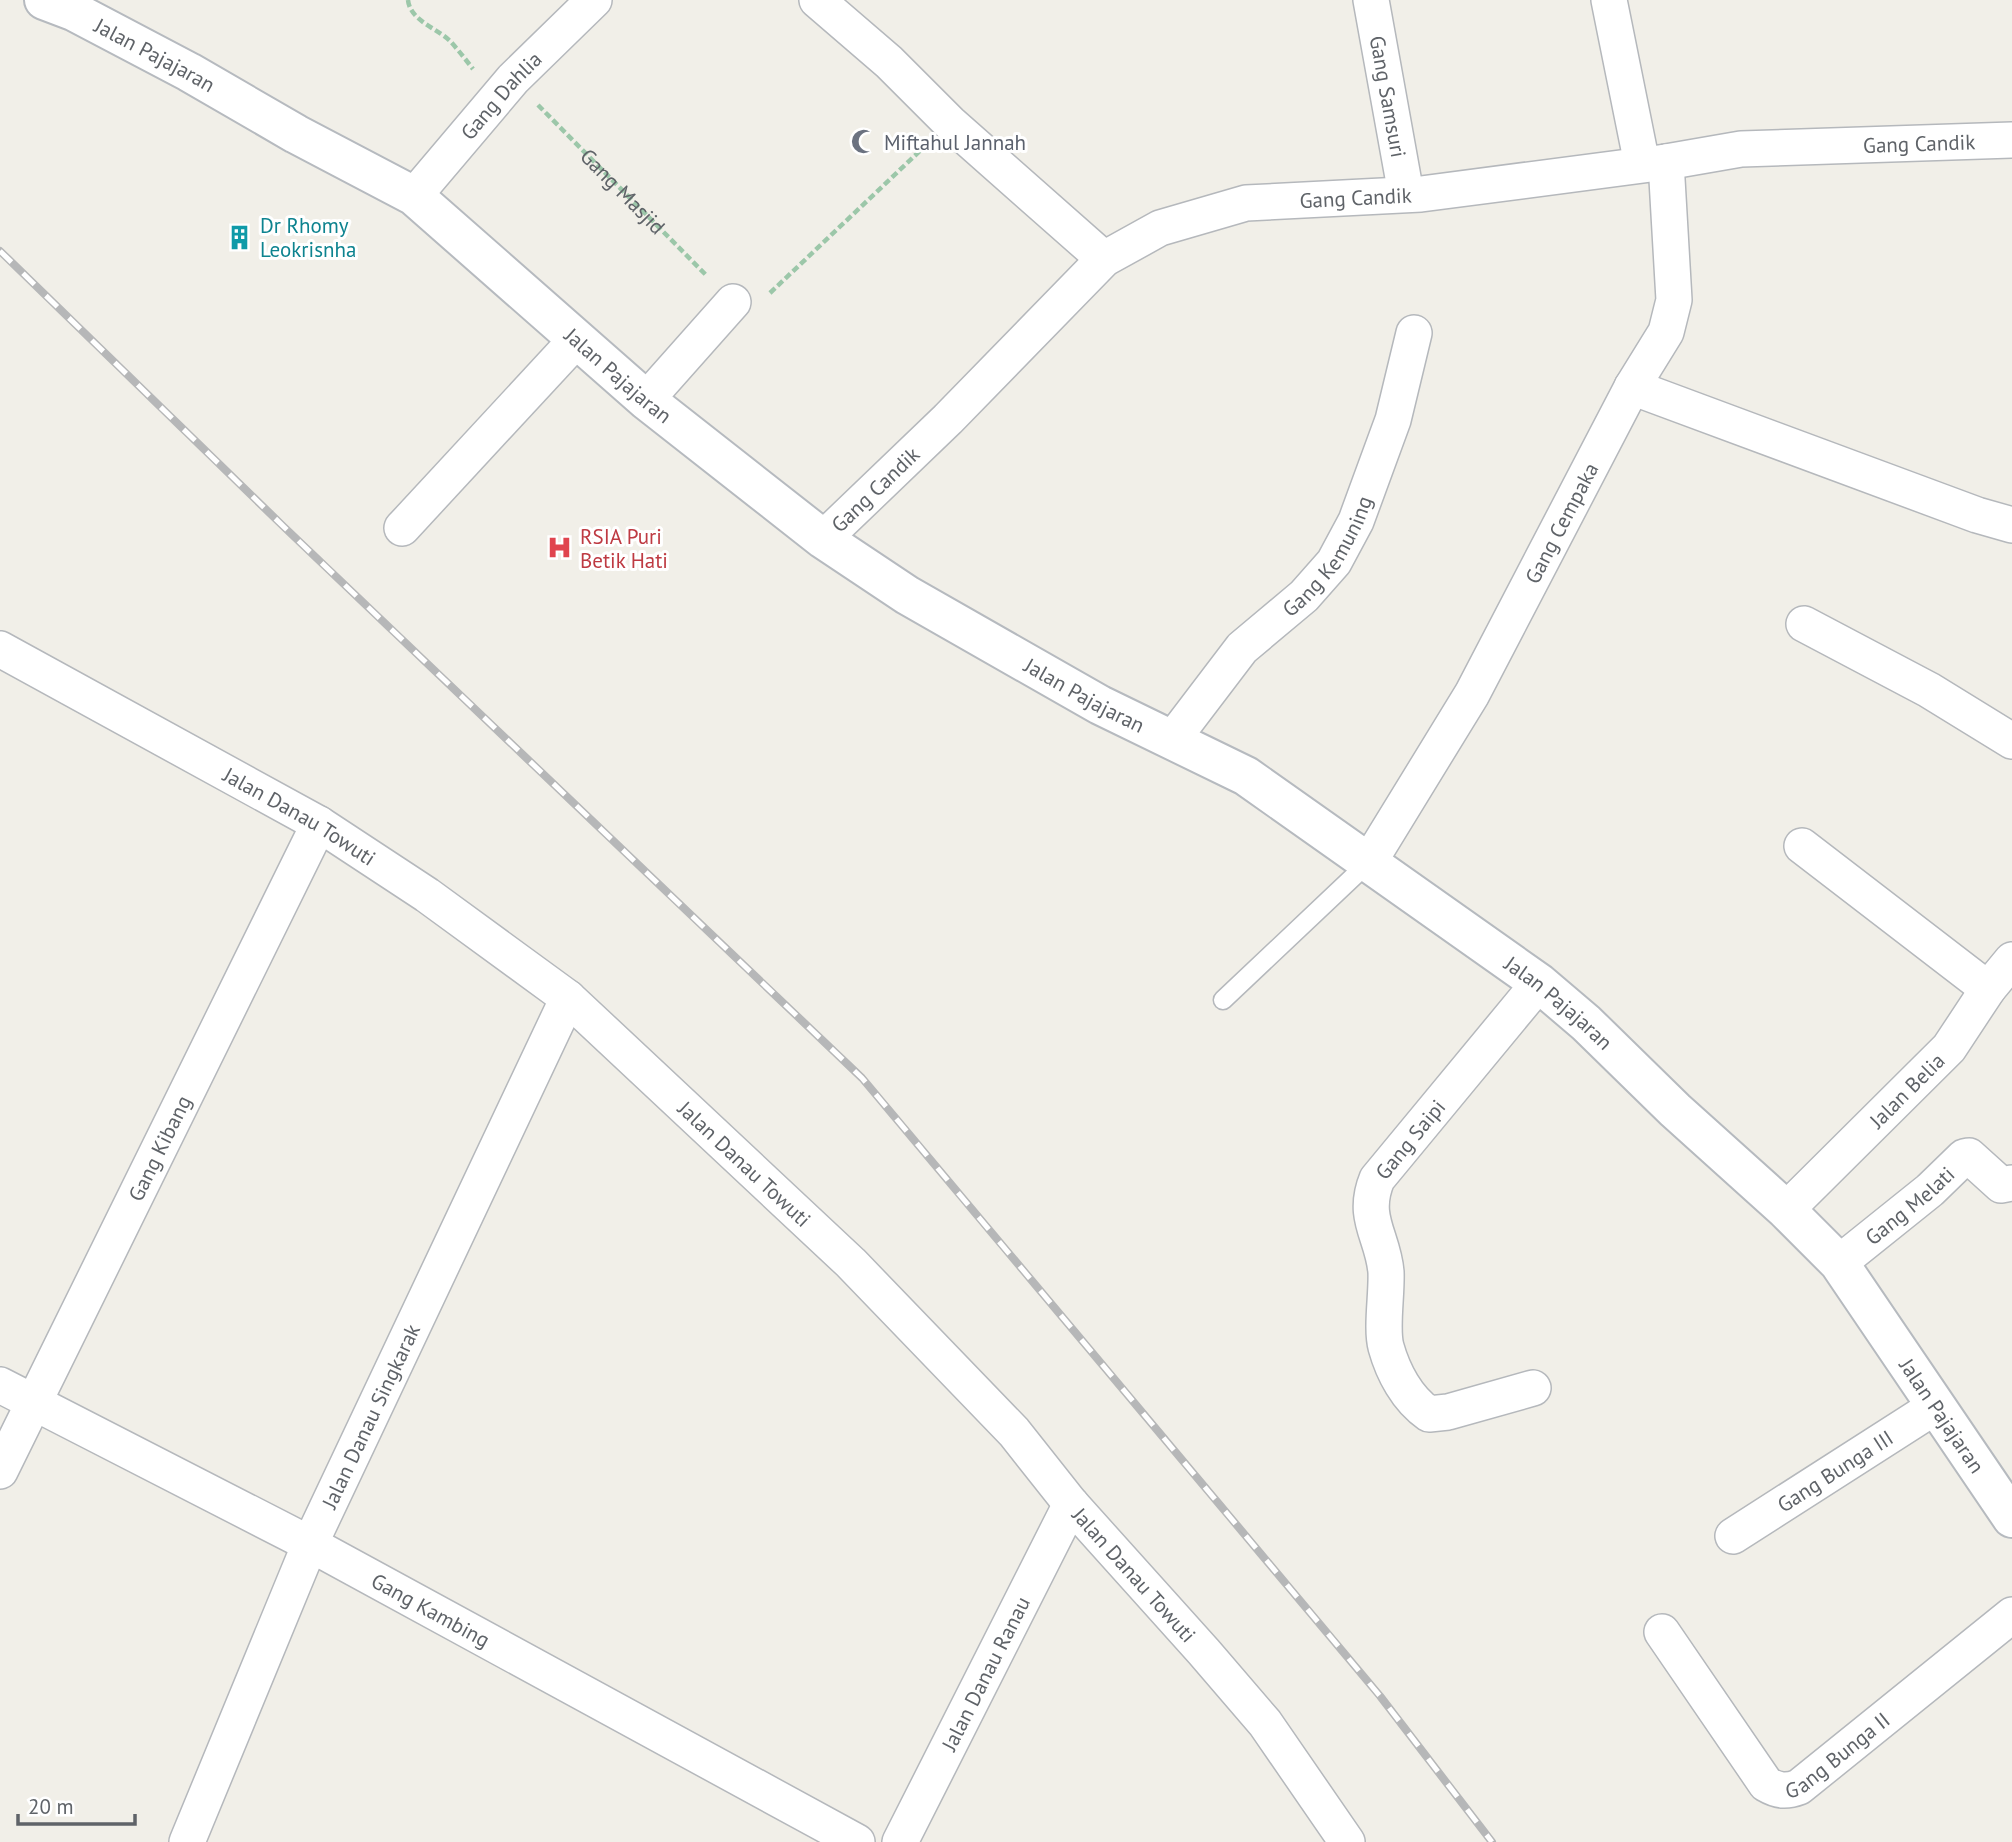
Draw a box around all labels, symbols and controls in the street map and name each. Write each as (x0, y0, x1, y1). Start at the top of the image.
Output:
street label: Jalan Pajajaran (89, 11, 220, 98)
street label: Gang Samsuri (1364, 33, 1413, 159)
street label: Gang Dahlia (454, 45, 547, 145)
mosque icon: Miftahul Jannah (850, 128, 878, 156)
street label: Gang Candik (1863, 128, 1976, 158)
place label: Miftahul Jannah (884, 129, 1026, 156)
street label: Gang Masjid (575, 142, 671, 240)
street label: Gang Candik (1299, 181, 1412, 214)
place label: Dr Rhomy Leokrisnha (260, 212, 356, 263)
building icon: Dr Rhomy Leokrisnha (226, 223, 254, 251)
street label: Jalan Pajajaran (559, 321, 677, 429)
street label: Gang Candik (825, 441, 925, 538)
street label: Gang Cempaka (1518, 458, 1604, 588)
street label: Gang Kemuning (1276, 492, 1378, 622)
place label: RSIA Puri Betik Hati (580, 523, 668, 574)
hospital icon: RSIA Puri Betik Hati (546, 534, 574, 562)
street label: Jalan Pajajaran (1019, 651, 1149, 738)
street label: Jalan Danau Towuti (218, 760, 381, 871)
street label: Jalan Pajajaran (1499, 949, 1619, 1055)
street label: Jalan Belia (1863, 1047, 1950, 1134)
street label: Gang Kibang (122, 1091, 197, 1206)
street label: Jalan Danau Towuti (672, 1094, 817, 1232)
street label: Gang Saipi (1369, 1094, 1451, 1185)
street label: Gang Melati (1859, 1160, 1960, 1250)
street label: Jalan Danau Singkarak (315, 1319, 426, 1513)
street label: Jalan Pajajaran (1893, 1352, 1991, 1478)
street label: Gang Bunga III (1772, 1424, 1898, 1518)
street label: Jalan Danau Towuti (1066, 1501, 1202, 1648)
street label: Gang Kambing (367, 1567, 495, 1653)
street label: Jalan Danau Ranau (935, 1592, 1036, 1756)
street label: Gang Bunga II (1782, 1706, 1895, 1804)
scale bar (18, 1783, 135, 1827)
text: 20 m (28, 1793, 74, 1820)

